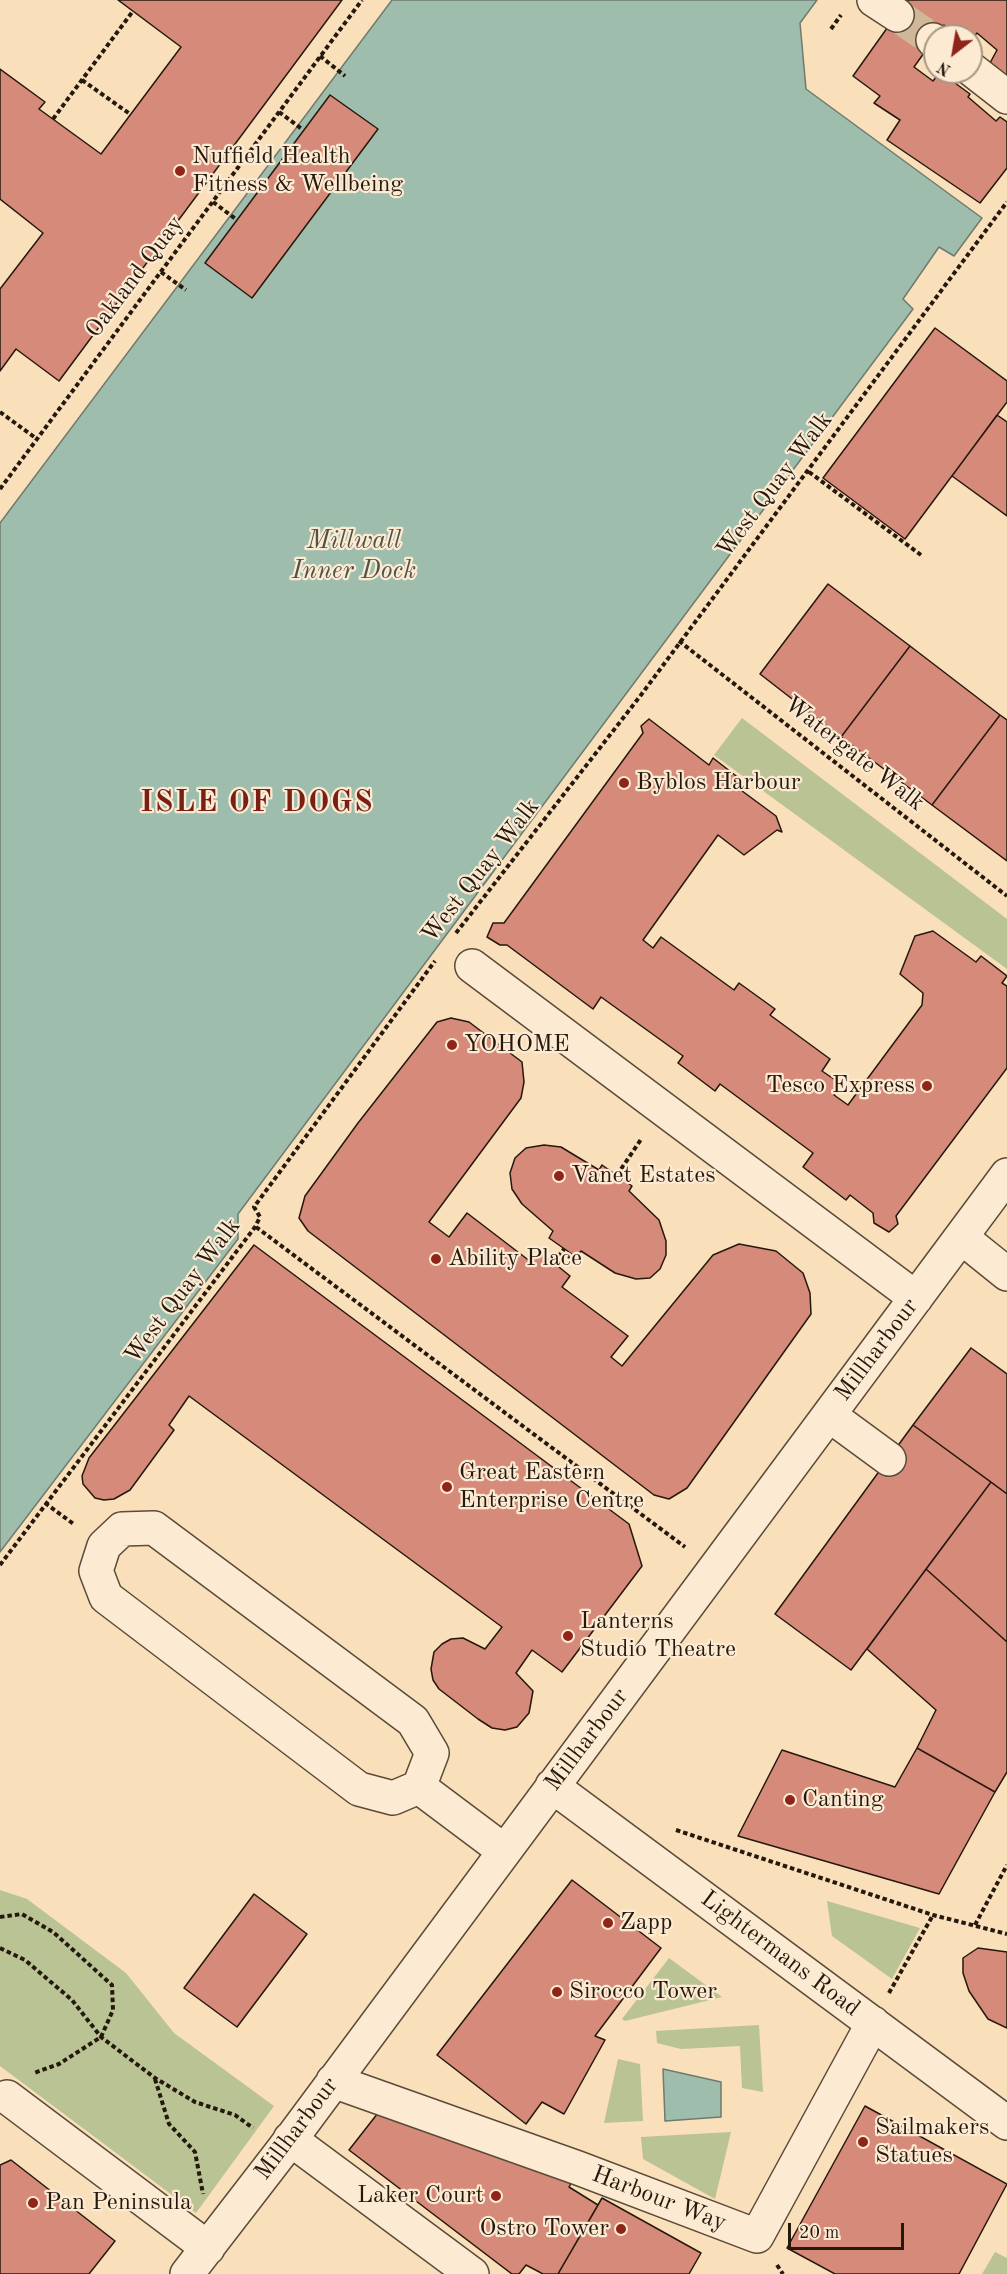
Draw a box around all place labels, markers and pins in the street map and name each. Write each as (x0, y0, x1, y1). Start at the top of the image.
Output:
place label: Nuffield Health Fitness & Wellbeing (192, 143, 403, 199)
marker: Nuffield Health Fitness & Wellbeing (173, 164, 187, 178)
place label: Byblos Harbour (636, 769, 801, 797)
marker: Byblos Harbour (617, 776, 631, 790)
place label: YOHOME (464, 1031, 570, 1059)
marker: YOHOME (445, 1038, 459, 1052)
place label: Tesco Express (766, 1072, 915, 1100)
marker: Tesco Express (920, 1079, 934, 1093)
place label: Vanet Estates (571, 1162, 716, 1190)
marker: Vanet Estates (552, 1169, 566, 1183)
place label: Ability Place (448, 1245, 582, 1273)
marker: Ability Place (429, 1252, 443, 1266)
place label: Great Eastern Enterprise Centre (459, 1459, 644, 1515)
marker: Great Eastern Enterprise Centre (440, 1480, 454, 1494)
place label: Lanterns Studio Theatre (580, 1608, 736, 1664)
marker: Lanterns Studio Theatre (561, 1629, 575, 1643)
place label: Canting (802, 1786, 884, 1814)
marker: Canting (783, 1793, 797, 1807)
place label: Zapp (620, 1909, 672, 1937)
marker: Zapp (601, 1916, 615, 1930)
place label: Sirocco Tower (569, 1978, 717, 2006)
marker: Sirocco Tower (550, 1985, 564, 1999)
place label: Sailmakers Statues (875, 2114, 989, 2170)
marker: Sailmakers Statues (856, 2135, 870, 2149)
place label: Laker Court (357, 2182, 484, 2210)
place label: Pan Peninsula (45, 2189, 192, 2217)
marker: Laker Court (489, 2189, 503, 2203)
marker: Pan Peninsula (26, 2196, 40, 2210)
place label: Ostro Tower (480, 2215, 609, 2243)
marker: Ostro Tower (614, 2222, 628, 2236)

